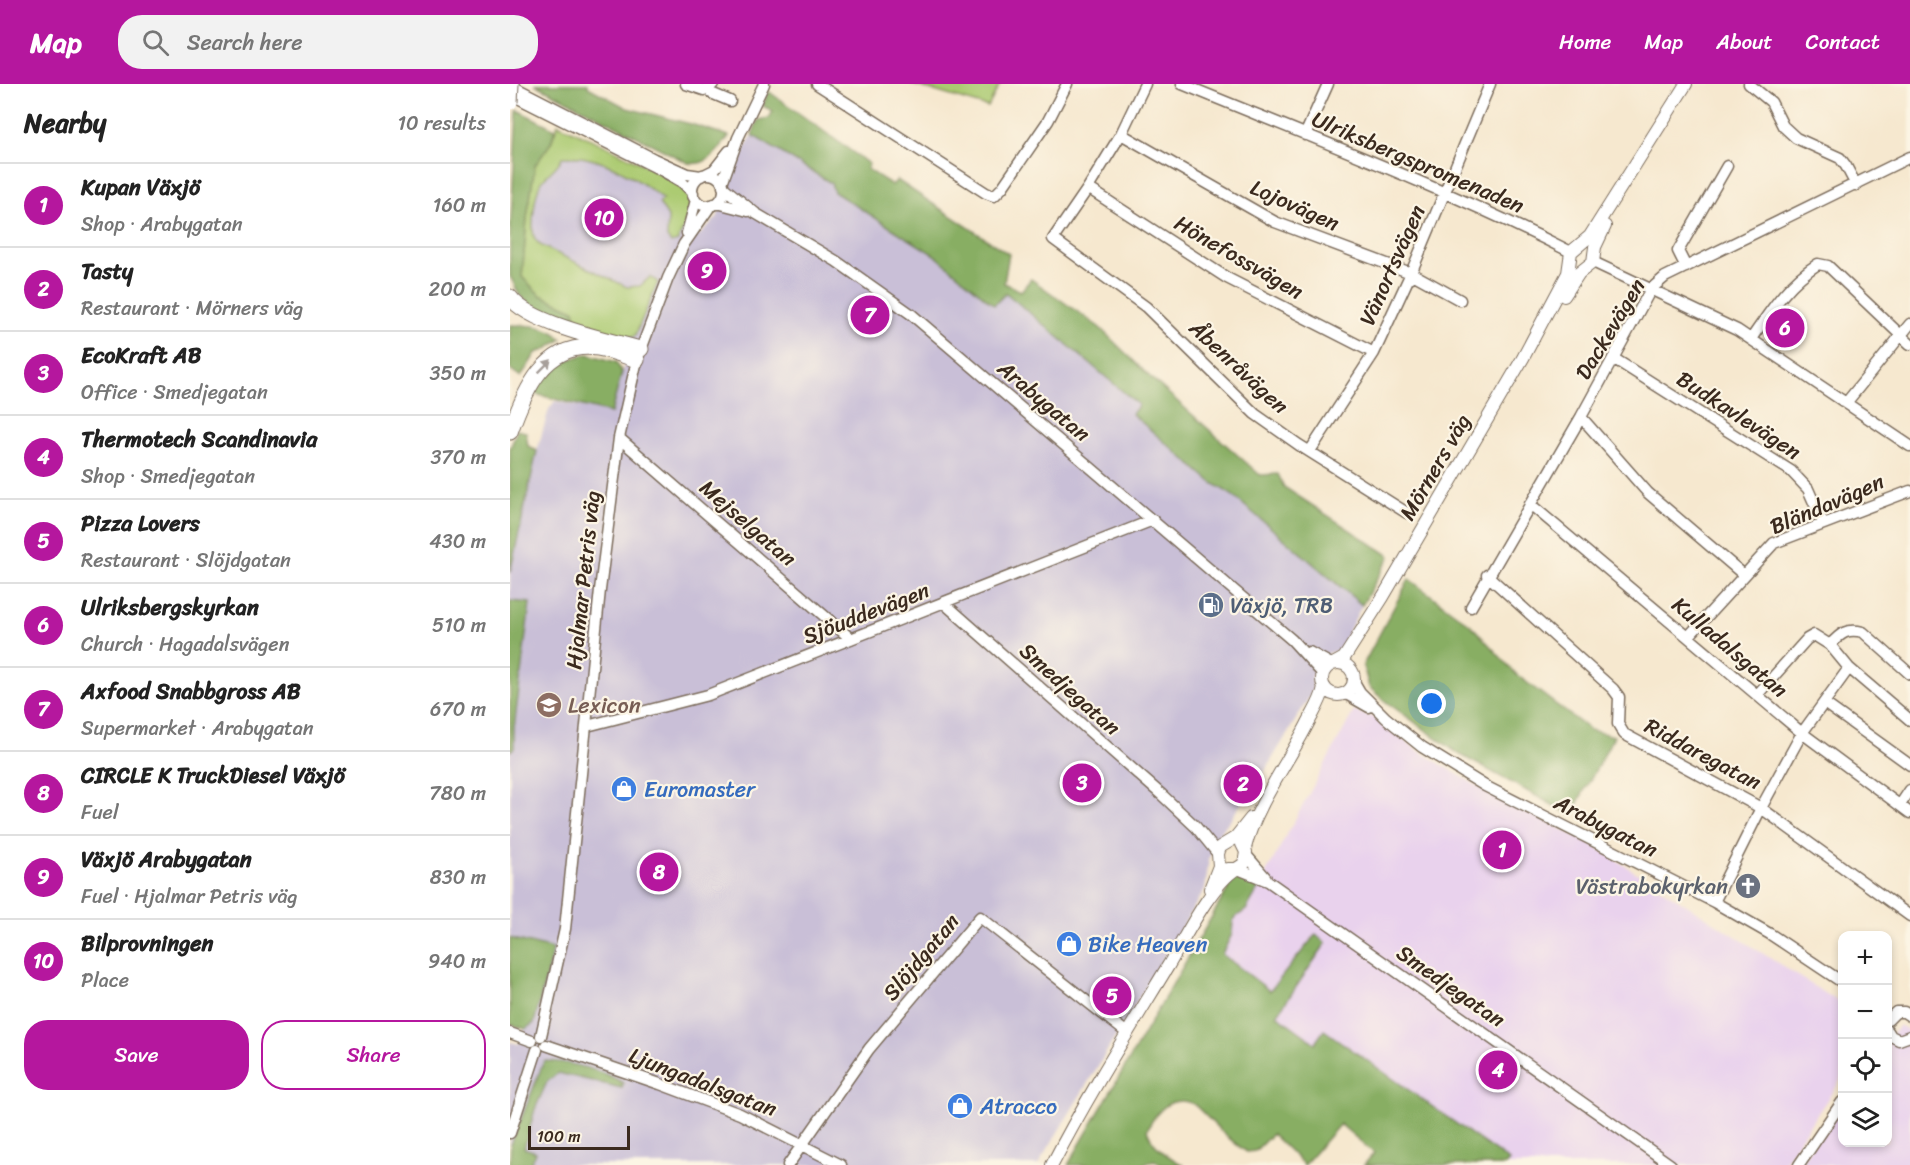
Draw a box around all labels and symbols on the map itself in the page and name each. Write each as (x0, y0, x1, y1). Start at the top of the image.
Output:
street label: Ulriksbergspromenaden (1306, 100, 1531, 225)
street label: Lojovägen (1244, 168, 1346, 242)
pin: 10 (584, 196, 623, 240)
street label: Vänortsvägen (1348, 198, 1436, 332)
street label: Hönefossvägen (1167, 204, 1311, 310)
pin: 9 (688, 248, 726, 294)
street label: Dackevägen (1564, 270, 1656, 387)
pin: 7 (850, 292, 890, 338)
pin: 6 (1766, 306, 1804, 350)
street label: Åbenråvägen (1179, 309, 1298, 424)
street label: Arabygatan (988, 349, 1100, 452)
one-way arrow (538, 359, 552, 373)
street label: Budkavlevägen (1669, 360, 1810, 470)
street label: Mörners väg (1388, 406, 1482, 528)
street label: Bländavägen (1764, 462, 1891, 546)
street label: Mejselgatan (690, 469, 806, 577)
street label: Hjalmar Petris väg (554, 489, 612, 671)
street label: Sjöuddevägen (797, 571, 935, 655)
place label: Växjö, TRB (1230, 586, 1333, 625)
street label: Kulladalsgatan (1663, 586, 1797, 708)
fuel station icon: Växjö, TRB (1196, 590, 1226, 620)
street label: Smedjegatan (1010, 632, 1130, 746)
place label: Lexicon (568, 686, 641, 725)
your location (1417, 689, 1446, 718)
school or university icon: Lexicon (534, 690, 564, 720)
street label: Riddaregatan (1637, 707, 1769, 801)
pin: 3 (1062, 760, 1102, 806)
pin: 2 (1224, 762, 1262, 806)
place label: Euromaster (644, 770, 757, 809)
shop icon: Euromaster (609, 774, 639, 804)
street label: Arabygatan (1546, 783, 1665, 869)
pin: 1 (1482, 828, 1522, 873)
pin: 8 (640, 850, 678, 894)
place label: Västrabokyrkan (1576, 867, 1728, 906)
church icon: Västrabokyrkan (1733, 871, 1763, 901)
street label: Slöjdgatan (872, 904, 970, 1010)
place label: Bike Heaven (1088, 925, 1207, 964)
shop icon: Bike Heaven (1054, 929, 1084, 959)
street label: Smedjegatan (1388, 934, 1514, 1038)
pin: 5 (1092, 974, 1132, 1018)
street label: Ljungadalsgatan (623, 1036, 783, 1128)
pin: 4 (1478, 1048, 1518, 1092)
place label: Atracco (979, 1087, 1057, 1126)
shop icon: Atracco (945, 1091, 975, 1121)
scale bar (528, 1123, 630, 1150)

